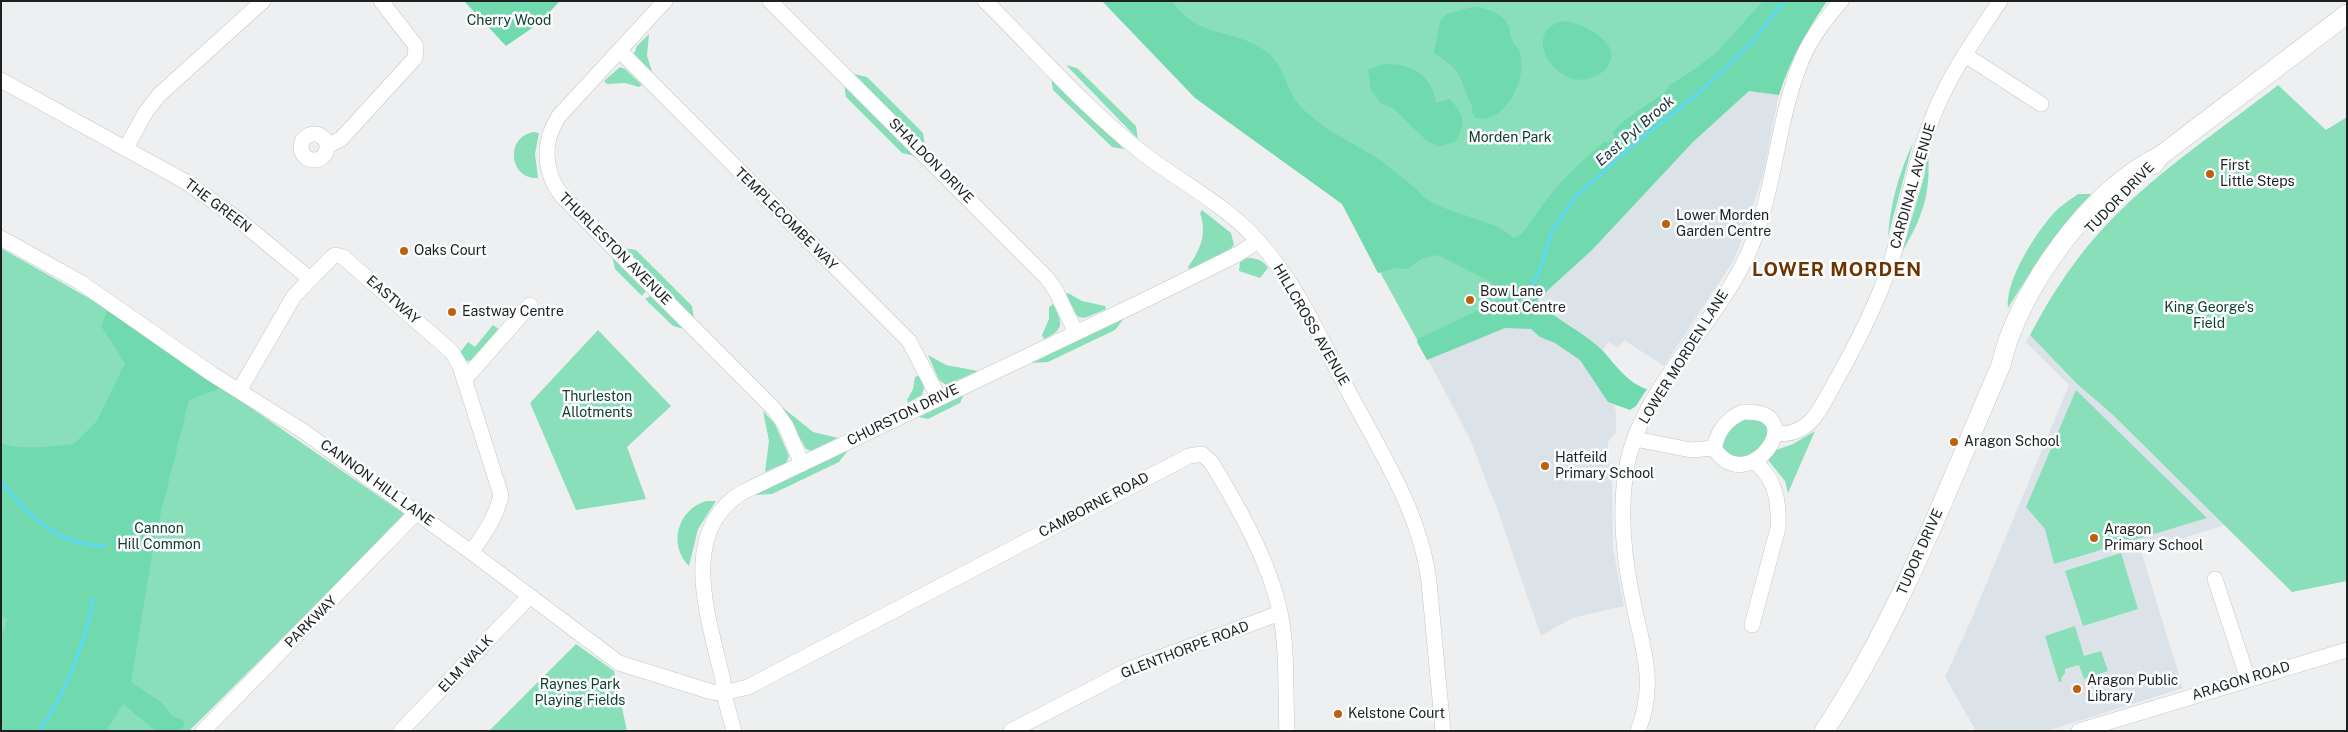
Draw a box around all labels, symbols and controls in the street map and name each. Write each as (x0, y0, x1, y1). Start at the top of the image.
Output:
park label: Cherry Wood (467, 13, 551, 29)
water label: East Pyl Brook (1592, 92, 1678, 170)
street label: SHALDON DRIVE (885, 115, 977, 207)
street label: CARDINAL AVENUE (1887, 121, 1939, 251)
park label: Morden Park (1468, 130, 1552, 146)
place label: First Little Steps (2220, 158, 2295, 190)
street label: TUDOR DRIVE (2082, 159, 2158, 237)
street label: TEMPLECOMBE WAY (731, 164, 841, 274)
marker: First Little Steps (2204, 168, 2216, 180)
street label: THE GREEN (181, 176, 255, 236)
street label: THURLESTON AVENUE (555, 189, 675, 309)
place label: Lower Morden Garden Centre (1676, 208, 1771, 240)
marker: Lower Morden Garden Centre (1660, 218, 1672, 230)
place label: Oaks Court (414, 243, 486, 259)
marker: Oaks Court (398, 245, 410, 257)
district label: LOWER MORDEN (1750, 259, 1924, 281)
street label: HILLCROSS AVENUE (1269, 261, 1353, 389)
street label: EASTWAY (363, 272, 423, 328)
place label: Bow Lane Scout Centre (1480, 284, 1566, 316)
street label: LOWER MORDEN LANE (1636, 287, 1732, 427)
marker: Bow Lane Scout Centre (1464, 294, 1476, 306)
park label: King George's Field (2164, 300, 2254, 332)
place label: Eastway Centre (462, 304, 564, 320)
marker: Eastway Centre (446, 306, 458, 318)
street label: CHURSTON DRIVE (844, 381, 962, 449)
park label: Thurleston Allotments (561, 389, 633, 422)
place label: Aragon School (1964, 434, 2060, 450)
street label: CANNON HILL LANE (317, 436, 437, 530)
marker: Aragon School (1948, 436, 1960, 448)
place label: Hatfeild Primary School (1555, 450, 1654, 482)
marker: Hatfeild Primary School (1539, 460, 1551, 472)
street label: CAMBORNE ROAD (1036, 469, 1152, 541)
street label: TUDOR DRIVE (1894, 506, 1946, 598)
park label: Cannon Hill Common (117, 521, 201, 554)
place label: Aragon Primary School (2104, 522, 2203, 554)
marker: Aragon Primary School (2088, 532, 2100, 544)
street label: PARKWAY (282, 593, 340, 651)
street label: GLENTHORPE ROAD (1118, 618, 1252, 682)
street label: ELM WALK (435, 632, 497, 696)
street label: ARAGON ROAD (2190, 658, 2292, 704)
place label: Aragon Public Library (2087, 673, 2178, 706)
park label: Raynes Park Playing Fields (535, 677, 625, 710)
marker: Aragon Public Library (2071, 683, 2083, 695)
place label: Kelstone Court (1348, 706, 1445, 722)
marker: Kelstone Court (1332, 708, 1344, 720)

